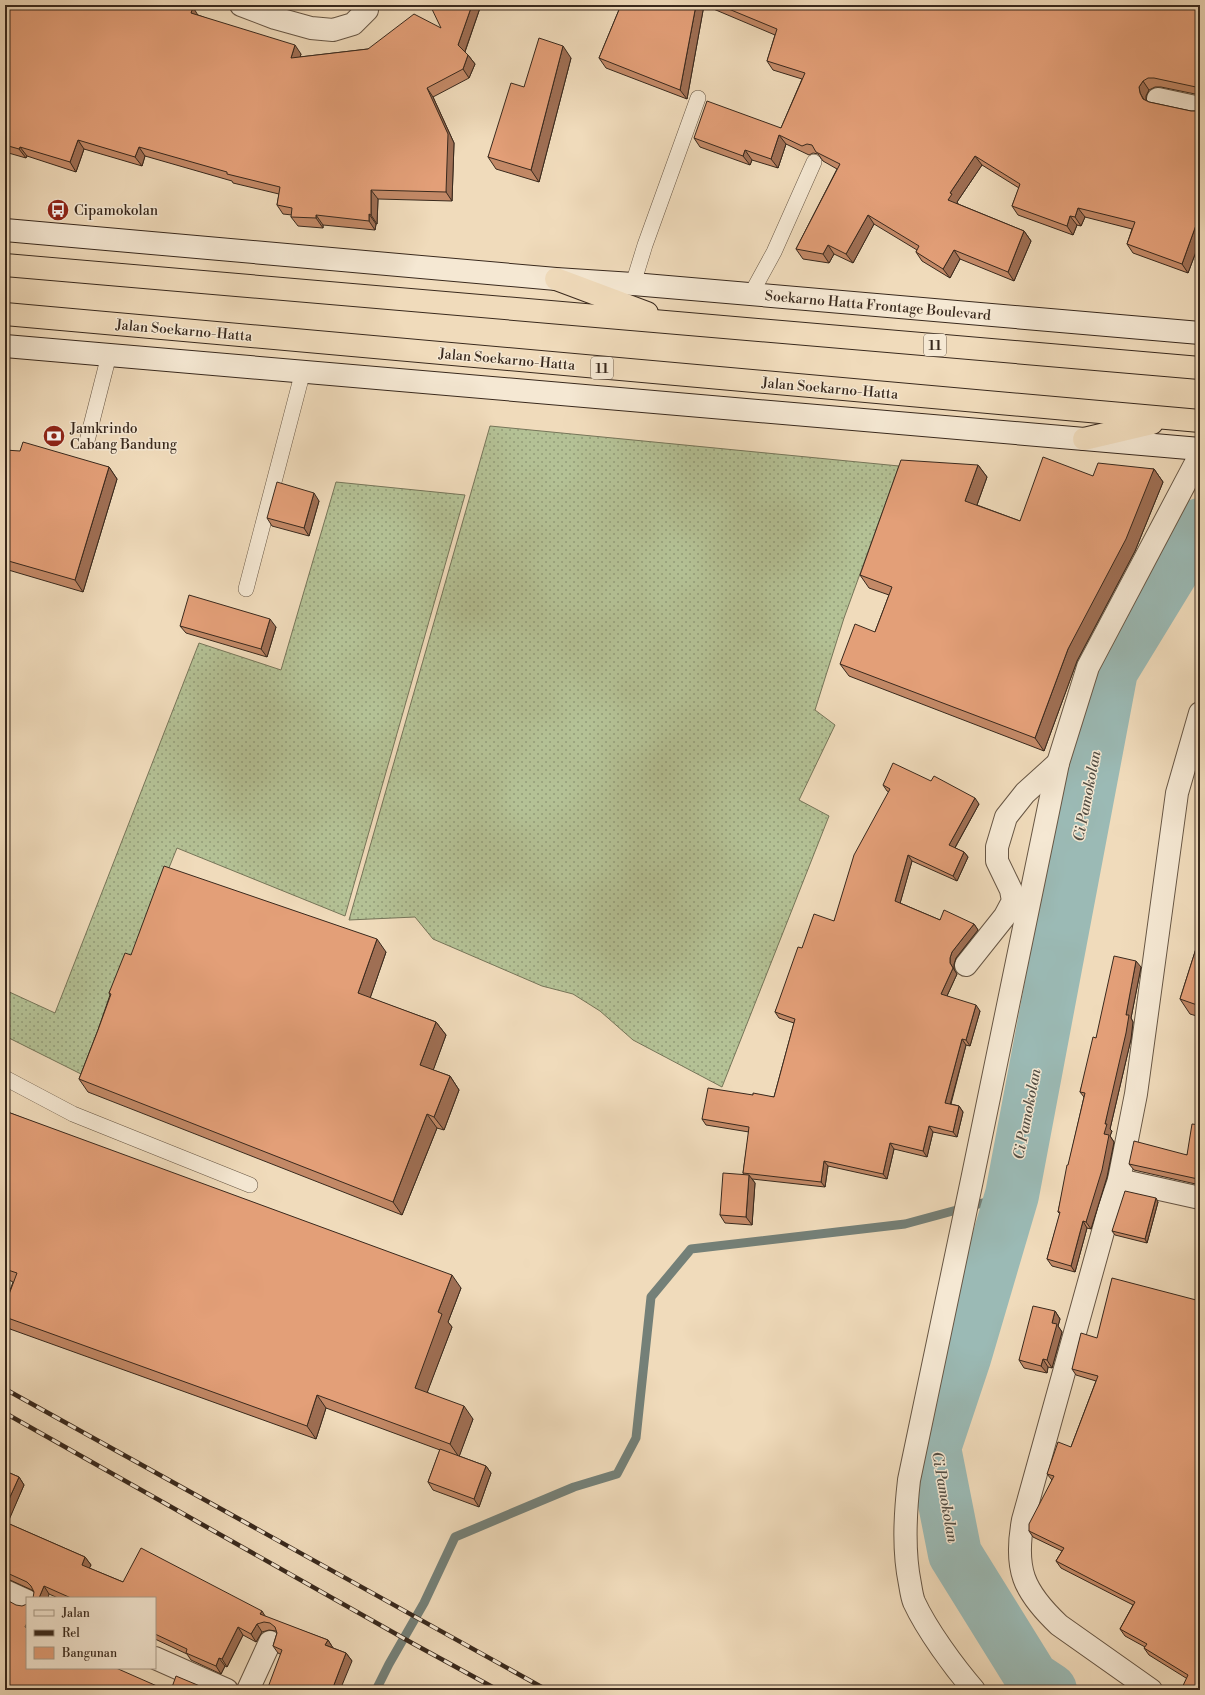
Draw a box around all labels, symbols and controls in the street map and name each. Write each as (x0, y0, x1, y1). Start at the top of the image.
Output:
bus stop icon: Cipamokolan (45, 197, 71, 223)
place label: Cipamokolan (74, 202, 159, 220)
street label: Soekarno Hatta Frontage Boulevard (764, 287, 992, 325)
street label: Jalan Soekarno-Hatta (114, 316, 254, 346)
road number: 11 (924, 334, 946, 356)
street label: Jalan Soekarno-Hatta (437, 345, 577, 375)
road number: 11 (591, 357, 613, 379)
street label: Jalan Soekarno-Hatta (760, 374, 900, 404)
place label: Jamkrindo Cabang Bandung (69, 420, 178, 454)
bank icon: Jamkrindo Cabang Bandung (41, 423, 67, 449)
water label: Ci Pamokolan (1069, 748, 1106, 843)
water label: Ci Pamokolan (1009, 1066, 1046, 1161)
water label: Ci Pamokolan (927, 1450, 962, 1545)
legend (26, 1597, 156, 1669)
text: Jalan (61, 1606, 90, 1621)
text: Rel (62, 1626, 80, 1641)
text: Bangunan (61, 1646, 117, 1661)

